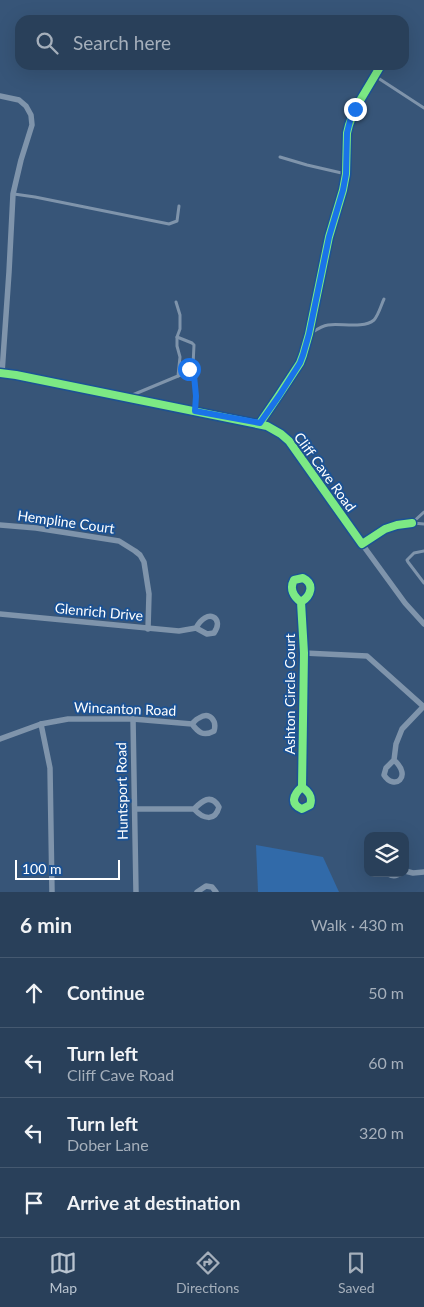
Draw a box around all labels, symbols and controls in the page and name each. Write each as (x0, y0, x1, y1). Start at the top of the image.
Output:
search box (15, 15, 409, 70)
icon: search (33, 29, 61, 57)
text: Search here (73, 31, 171, 54)
route end (344, 98, 367, 121)
route start (178, 358, 201, 381)
street label: Cliff Cave Road (291, 429, 360, 515)
street label: Hempline Court (16, 506, 116, 537)
street label: Glenrich Drive (54, 599, 144, 624)
street label: Ashton Circle Court (281, 633, 298, 755)
street label: Wincanton Road (74, 698, 176, 719)
street label: Huntsport Road (112, 742, 131, 840)
map controls (364, 832, 409, 877)
button: layers (364, 832, 409, 877)
scale bar (15, 857, 120, 880)
text: 100 m (22, 860, 61, 877)
text: 6 min (20, 912, 72, 937)
text: Walk · 430 m (311, 915, 404, 934)
icon: ahead (20, 979, 48, 1007)
text: Continue (67, 981, 145, 1004)
text: 50 m (368, 983, 404, 1002)
text: Turn left (67, 1042, 138, 1065)
icon: left (20, 1049, 48, 1077)
text: 60 m (368, 1053, 404, 1072)
text: Cliff Cave Road (67, 1065, 174, 1084)
text: Turn left (67, 1112, 138, 1135)
icon: left (20, 1119, 48, 1147)
text: 320 m (359, 1123, 404, 1142)
text: Dober Lane (67, 1135, 149, 1154)
icon: arrive (20, 1189, 48, 1217)
text: Arrive at destination (67, 1191, 240, 1214)
tab: Map (49, 1249, 77, 1296)
tab: Directions (176, 1249, 239, 1296)
tab: Saved (338, 1249, 375, 1296)

